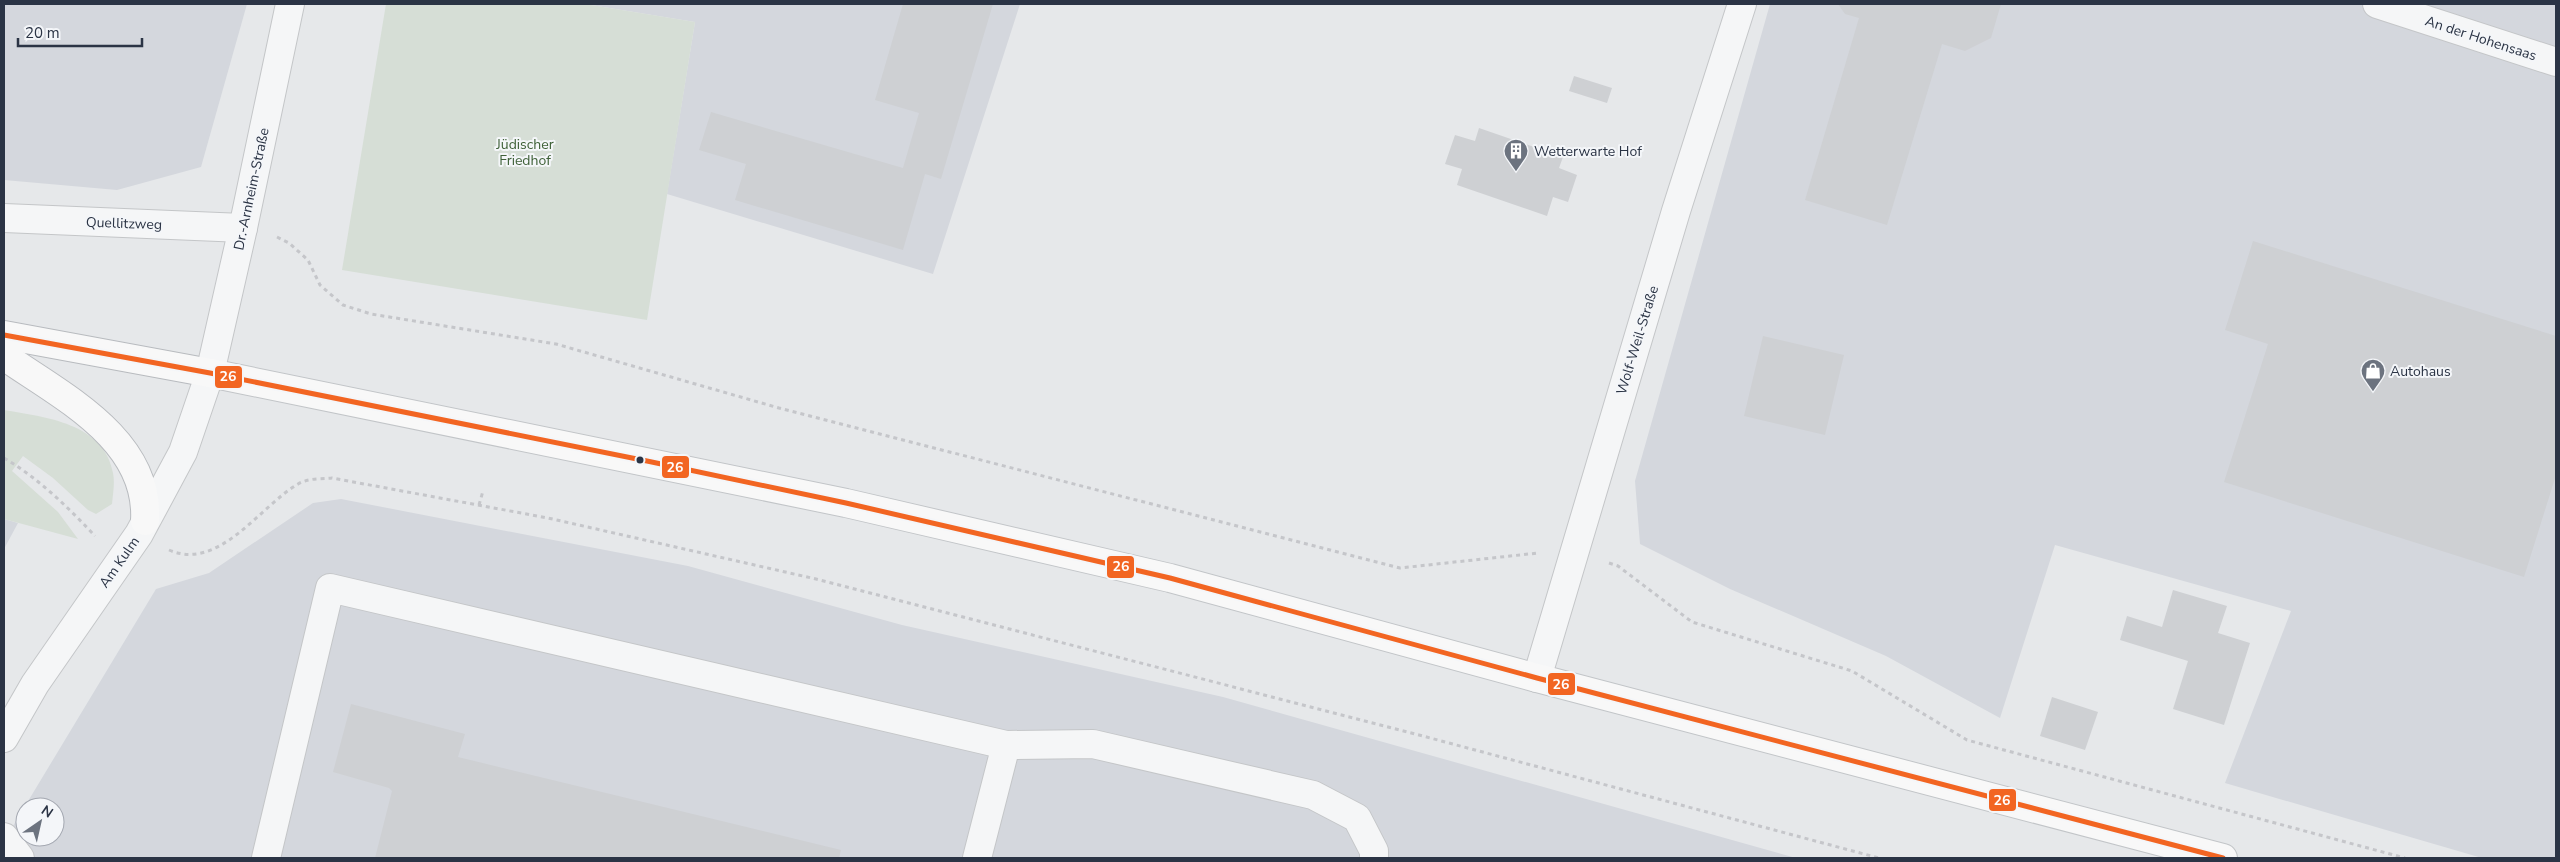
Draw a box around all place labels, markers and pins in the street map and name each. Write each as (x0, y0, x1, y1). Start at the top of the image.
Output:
building icon: Wetterwarte Hof (1503, 138, 1529, 172)
place label: Wetterwarte Hof (1534, 142, 1642, 161)
shop icon: Autohaus (2360, 358, 2386, 392)
place label: Autohaus (2390, 362, 2451, 381)
unlabelled marker (635, 455, 645, 465)

